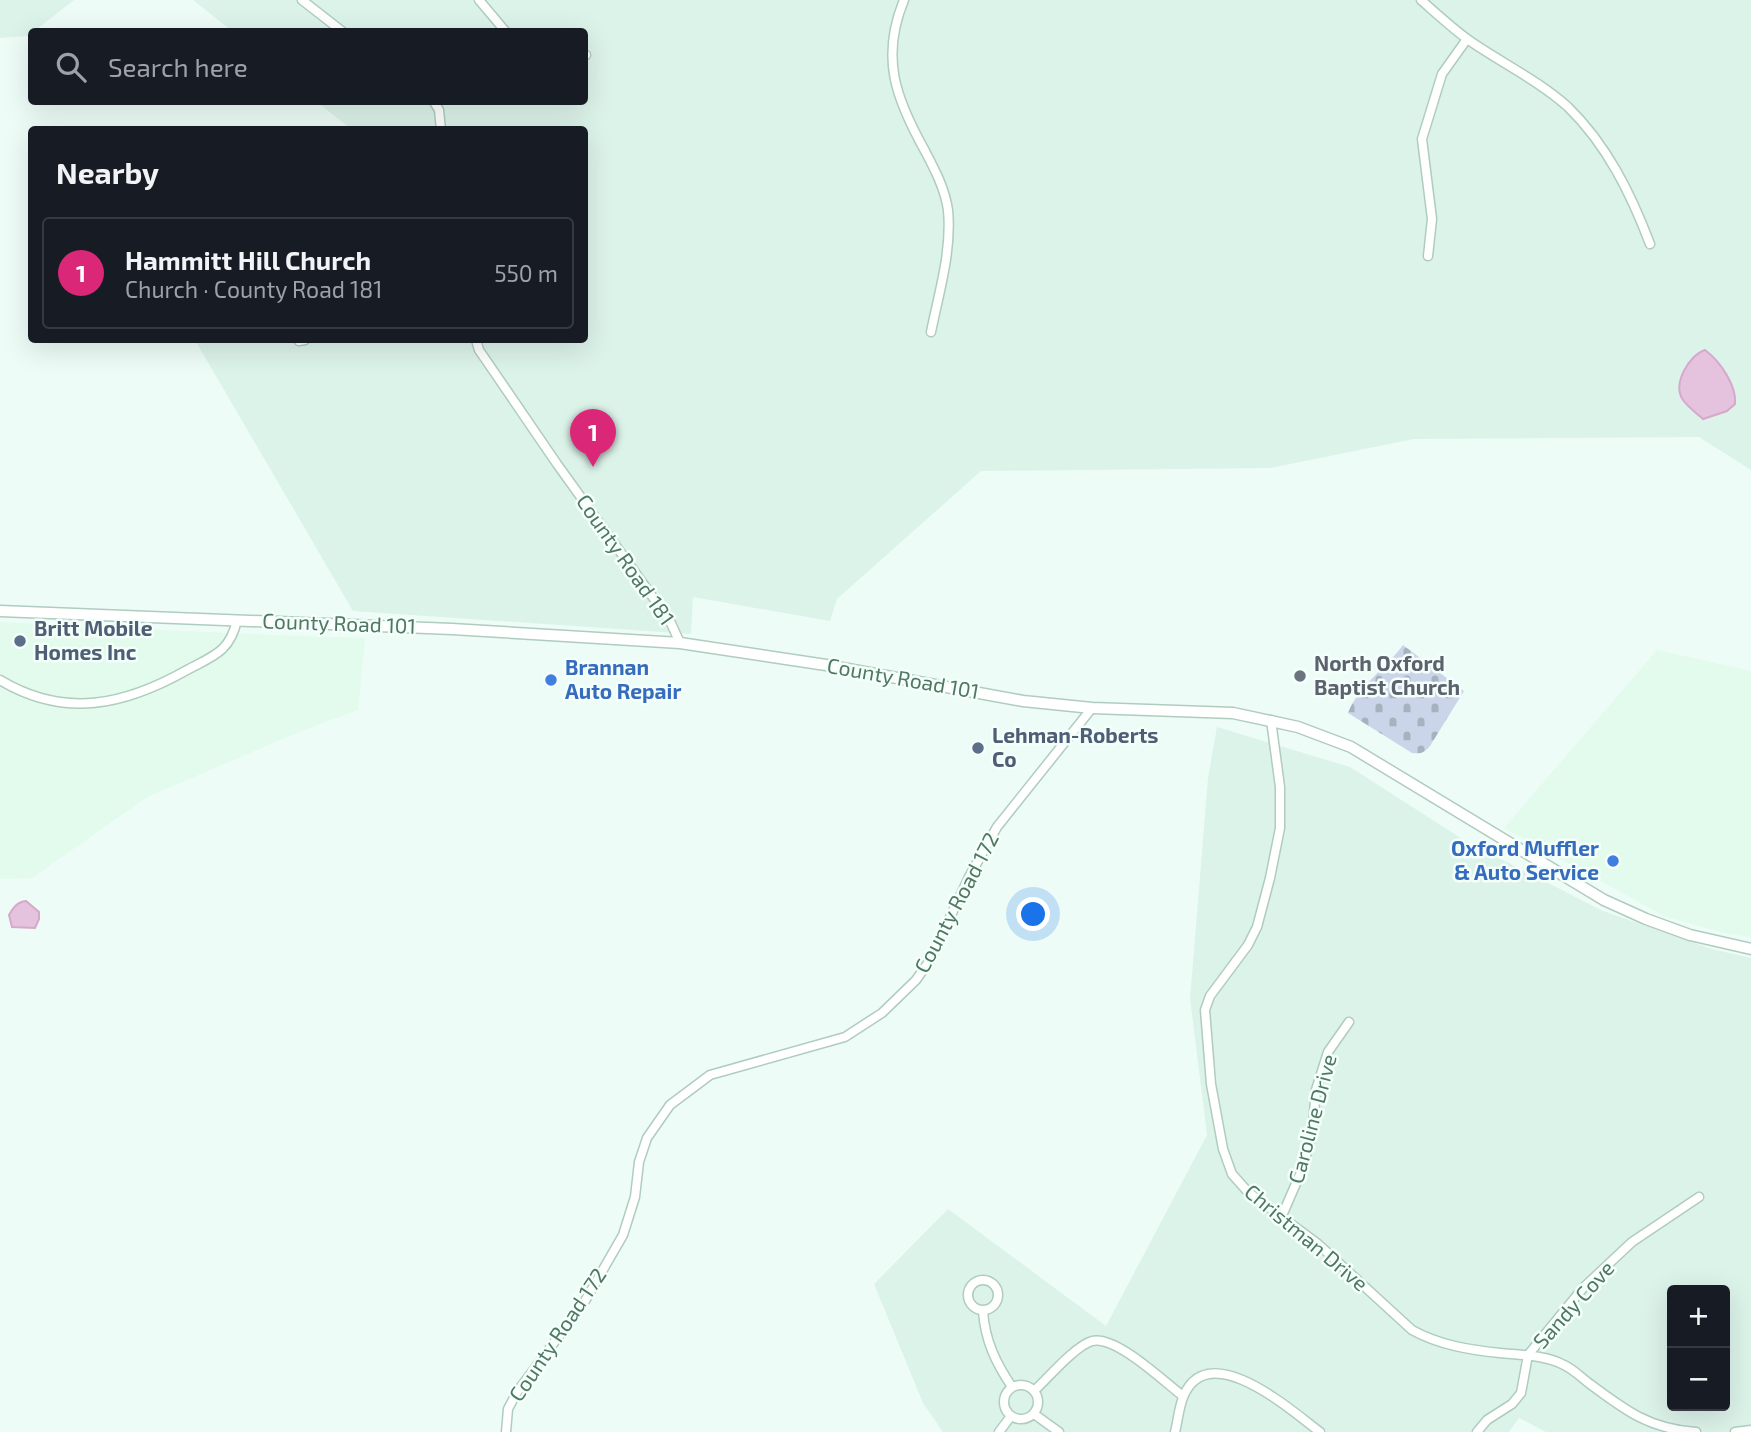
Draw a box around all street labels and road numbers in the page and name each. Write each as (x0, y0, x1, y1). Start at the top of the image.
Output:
street label: County Road 181 (572, 489, 681, 629)
street label: County Road 101 (262, 607, 416, 638)
street label: County Road 101 (825, 652, 981, 703)
street label: County Road 172 (908, 828, 1003, 977)
street label: Caroline Drive (1282, 1051, 1341, 1186)
street label: Christman Drive (1240, 1178, 1374, 1296)
street label: Sandy Cove (1527, 1255, 1619, 1353)
street label: County Road 172 (503, 1263, 611, 1406)

